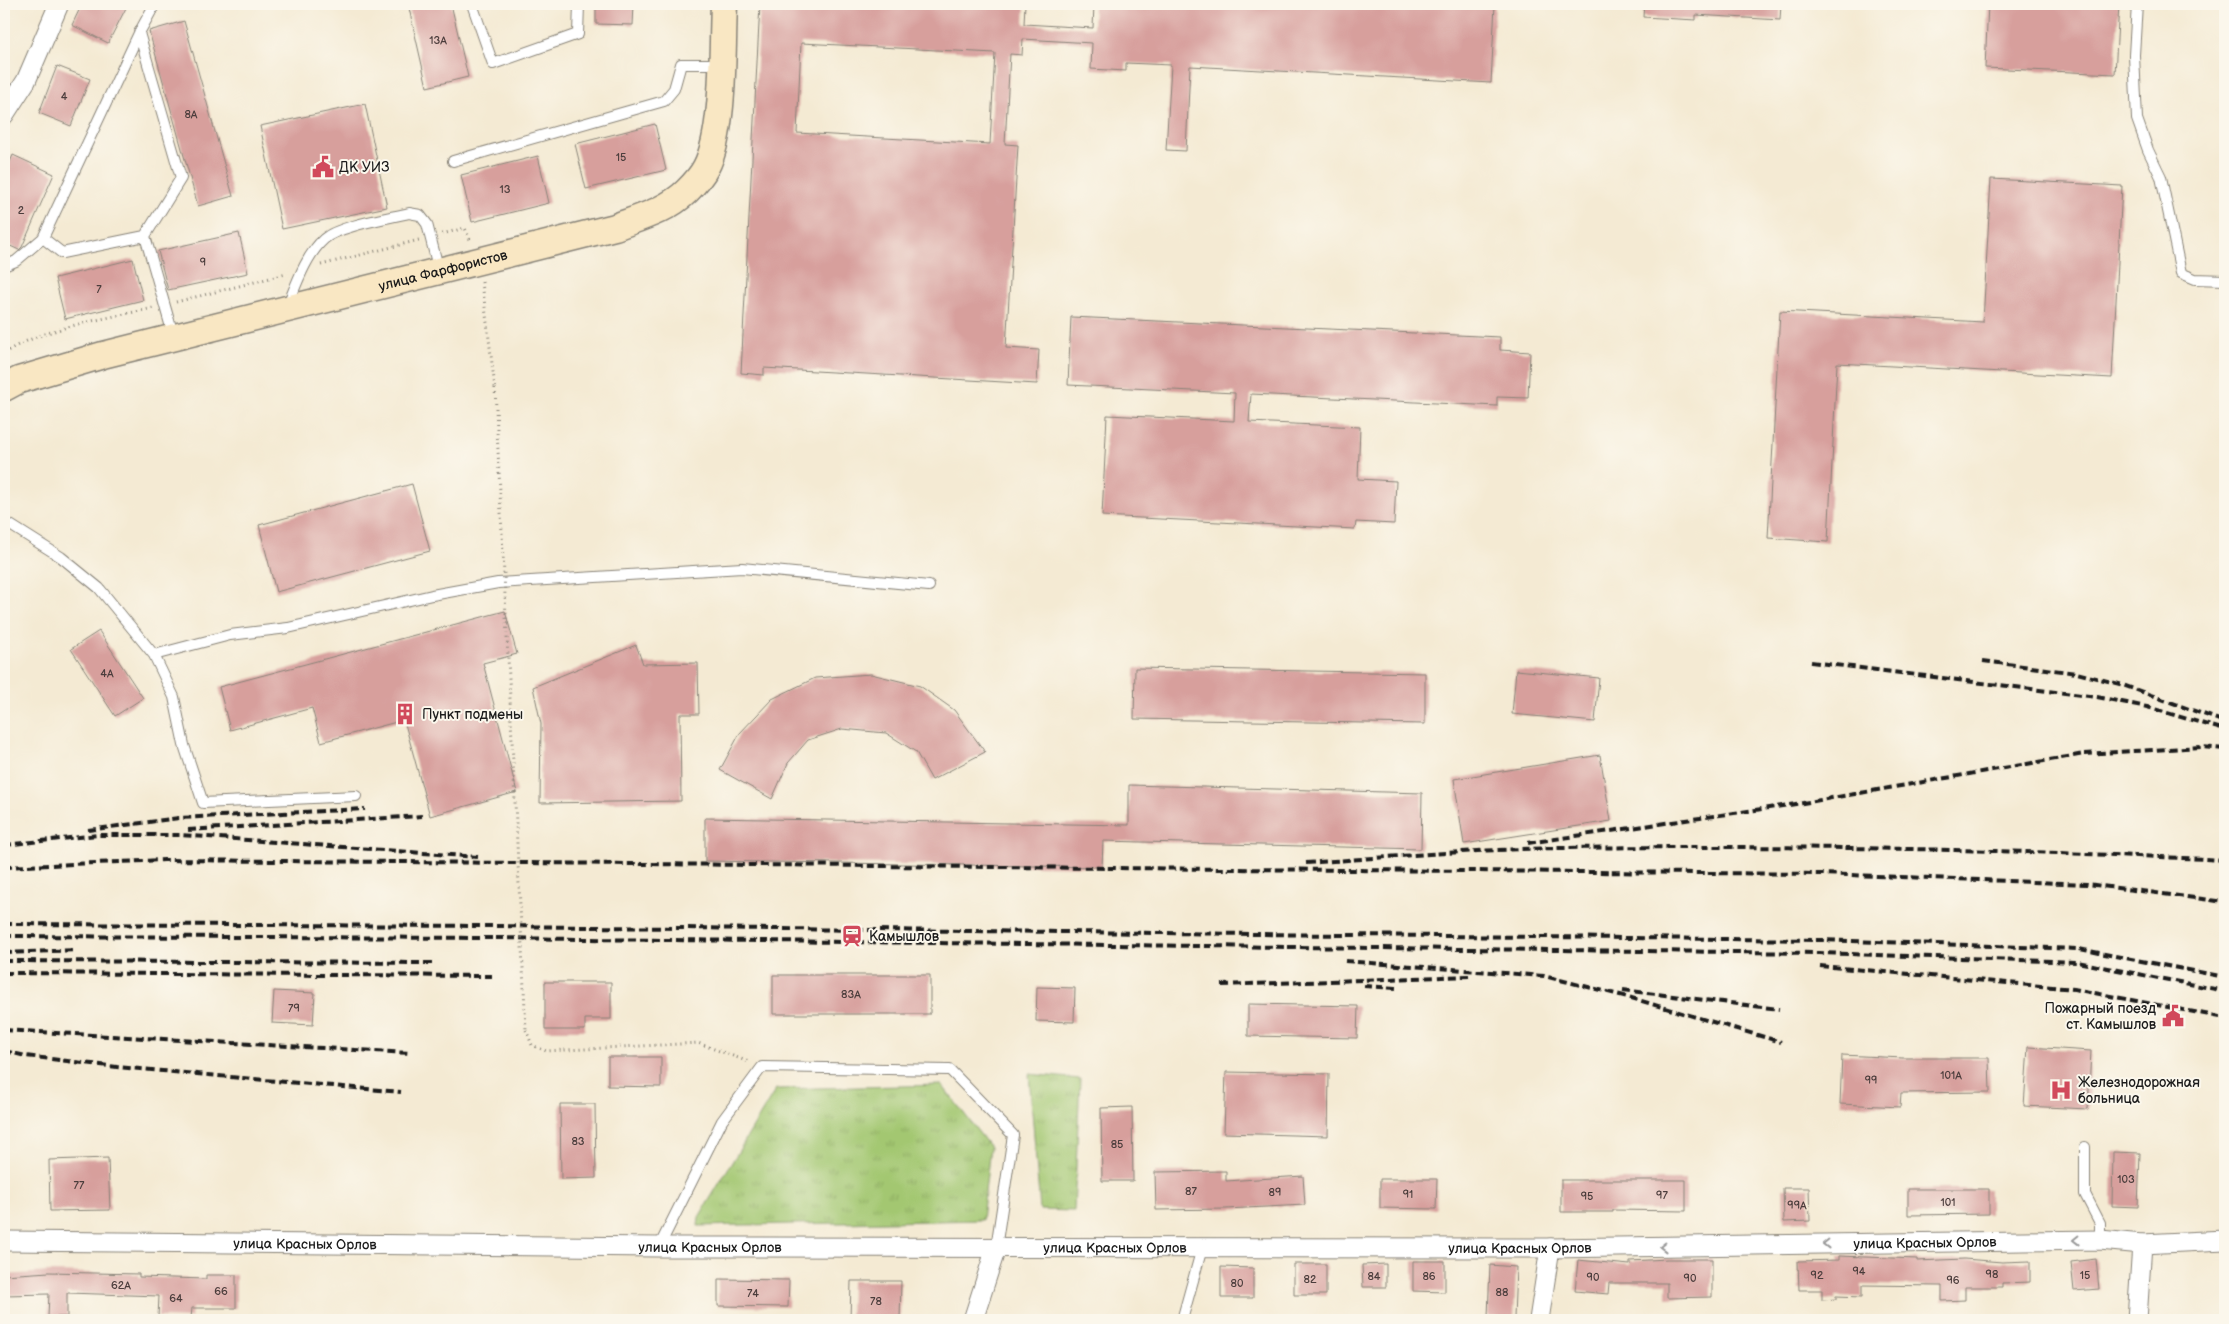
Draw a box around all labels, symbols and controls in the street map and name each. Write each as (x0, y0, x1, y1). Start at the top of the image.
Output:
house number: 13А (429, 34, 447, 47)
house number: 4 (61, 90, 68, 103)
house number: 8А (184, 108, 198, 121)
house number: 15 (616, 151, 626, 164)
public building icon: ДК УИЗ (310, 154, 336, 180)
place label: ДК УИЗ (339, 159, 389, 176)
house number: 13 (499, 183, 511, 196)
house number: 2 (18, 204, 25, 217)
street label: улица Фарфористов (377, 246, 510, 295)
house number: 9 (200, 256, 206, 269)
house number: 7 (96, 283, 102, 296)
house number: 4А (100, 667, 114, 680)
building icon: Пункт подмены (392, 701, 418, 727)
place label: Пункт подмены (422, 706, 523, 723)
station icon: Камышлов (839, 923, 865, 949)
place label: Камышлов (869, 928, 940, 945)
house number: 83А (841, 988, 861, 1001)
place label: Пожарный поезд ст. Камышлов (2045, 1000, 2157, 1033)
house number: 79 (288, 1002, 300, 1015)
public building icon: Пожарный поезд ст. Камышлов (2160, 1003, 2186, 1029)
house number: 101А (1940, 1069, 1962, 1082)
house number: 99 (1865, 1074, 1877, 1087)
place label: Железнодорожная больница (2078, 1074, 2200, 1107)
hospital icon: Железнодорожная больница (2048, 1077, 2074, 1103)
house number: 83 (571, 1135, 585, 1148)
house number: 85 (1111, 1138, 1123, 1151)
house number: 103 (2117, 1173, 2135, 1186)
house number: 77 (74, 1179, 85, 1192)
house number: 87 (1185, 1185, 1197, 1198)
house number: 89 (1269, 1186, 1281, 1199)
house number: 91 (1403, 1188, 1413, 1201)
house number: 97 (1656, 1189, 1668, 1202)
house number: 95 (1581, 1190, 1593, 1203)
house number: 101 (1941, 1196, 1955, 1209)
house number: 99А (1787, 1199, 1807, 1212)
street label: улица Красных Орлов (1853, 1233, 1997, 1253)
street label: улица Красных Орлов (233, 1235, 377, 1253)
one-way arrow (2072, 1235, 2080, 1245)
street label: улица Красных Орлов (638, 1239, 782, 1256)
street label: улица Красных Орлов (1043, 1239, 1187, 1257)
street label: улица Красных Орлов (1448, 1239, 1592, 1257)
one-way arrow (1822, 1239, 1830, 1249)
one-way arrow (1659, 1241, 1667, 1252)
house number: 94 (1852, 1265, 1866, 1278)
house number: 98 (1986, 1268, 1998, 1281)
house number: 92 (1811, 1269, 1824, 1282)
house number: 15 (2080, 1269, 2090, 1282)
house number: 84 (1367, 1270, 1381, 1283)
house number: 86 (1422, 1270, 1436, 1283)
house number: 90 (1587, 1271, 1600, 1284)
house number: 90 (1684, 1272, 1697, 1285)
house number: 82 (1304, 1273, 1317, 1286)
house number: 96 (1946, 1274, 1960, 1287)
house number: 80 (1231, 1277, 1244, 1290)
house number: 62А (111, 1279, 131, 1292)
house number: 66 (214, 1285, 228, 1298)
house number: 88 (1496, 1286, 1508, 1299)
house number: 74 (747, 1287, 759, 1300)
house number: 64 (169, 1292, 183, 1305)
house number: 78 (870, 1295, 882, 1308)

